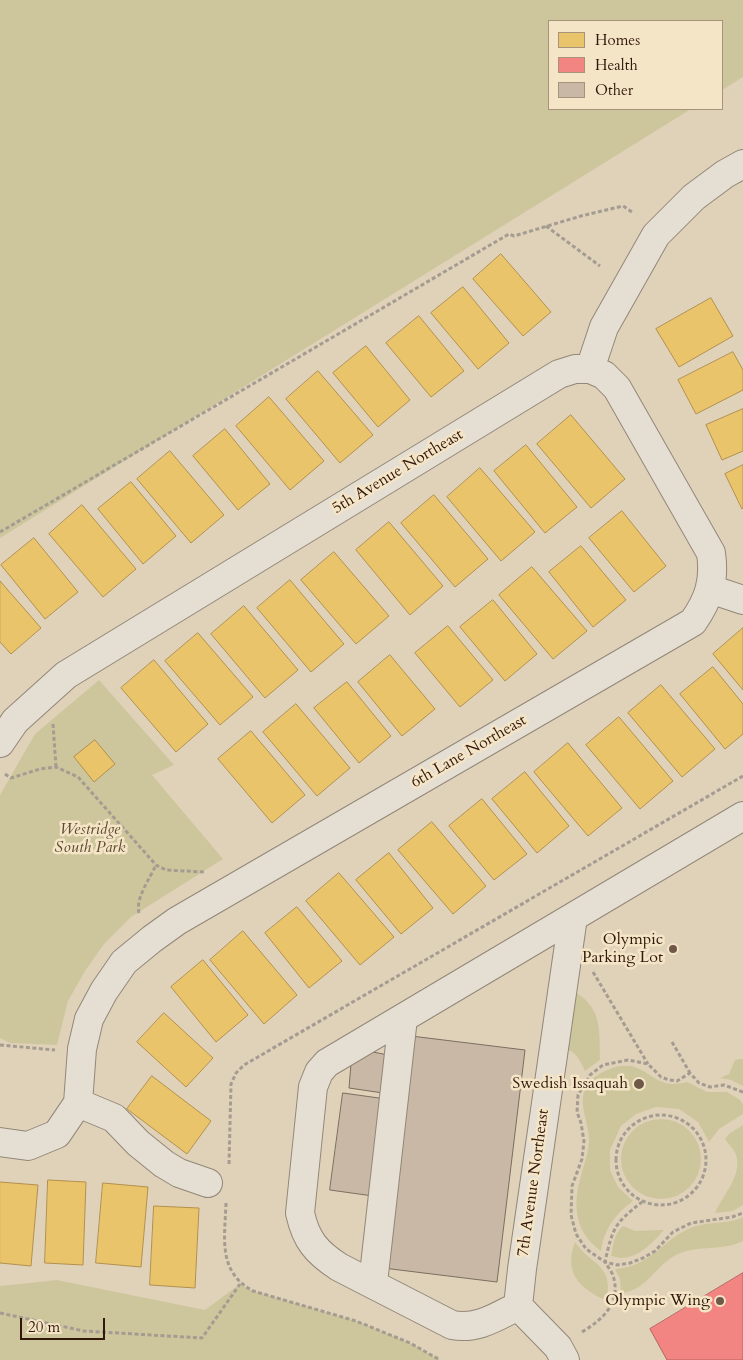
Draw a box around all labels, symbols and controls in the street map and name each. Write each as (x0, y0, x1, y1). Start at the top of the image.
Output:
legend (548, 20, 723, 110)
text: Homes (595, 30, 640, 50)
text: Health (595, 55, 638, 75)
text: Other (595, 80, 633, 100)
street label: 5th Avenue Northeast (329, 425, 467, 519)
street label: 6th Lane Northeast (408, 711, 530, 793)
park label: Westridge South Park (55, 820, 125, 858)
place label: Olympic Parking Lot (582, 930, 663, 968)
marker: Olympic Parking Lot (667, 943, 679, 955)
place label: Swedish Issaquah (512, 1074, 628, 1094)
marker: Swedish Issaquah (632, 1077, 646, 1091)
street label: 7th Avenue Northeast (514, 1108, 554, 1258)
place label: Olympic Wing (605, 1291, 710, 1311)
marker: Olympic Wing (714, 1295, 726, 1307)
scale bar (22, 1308, 108, 1340)
text: 20 m (28, 1317, 60, 1337)

